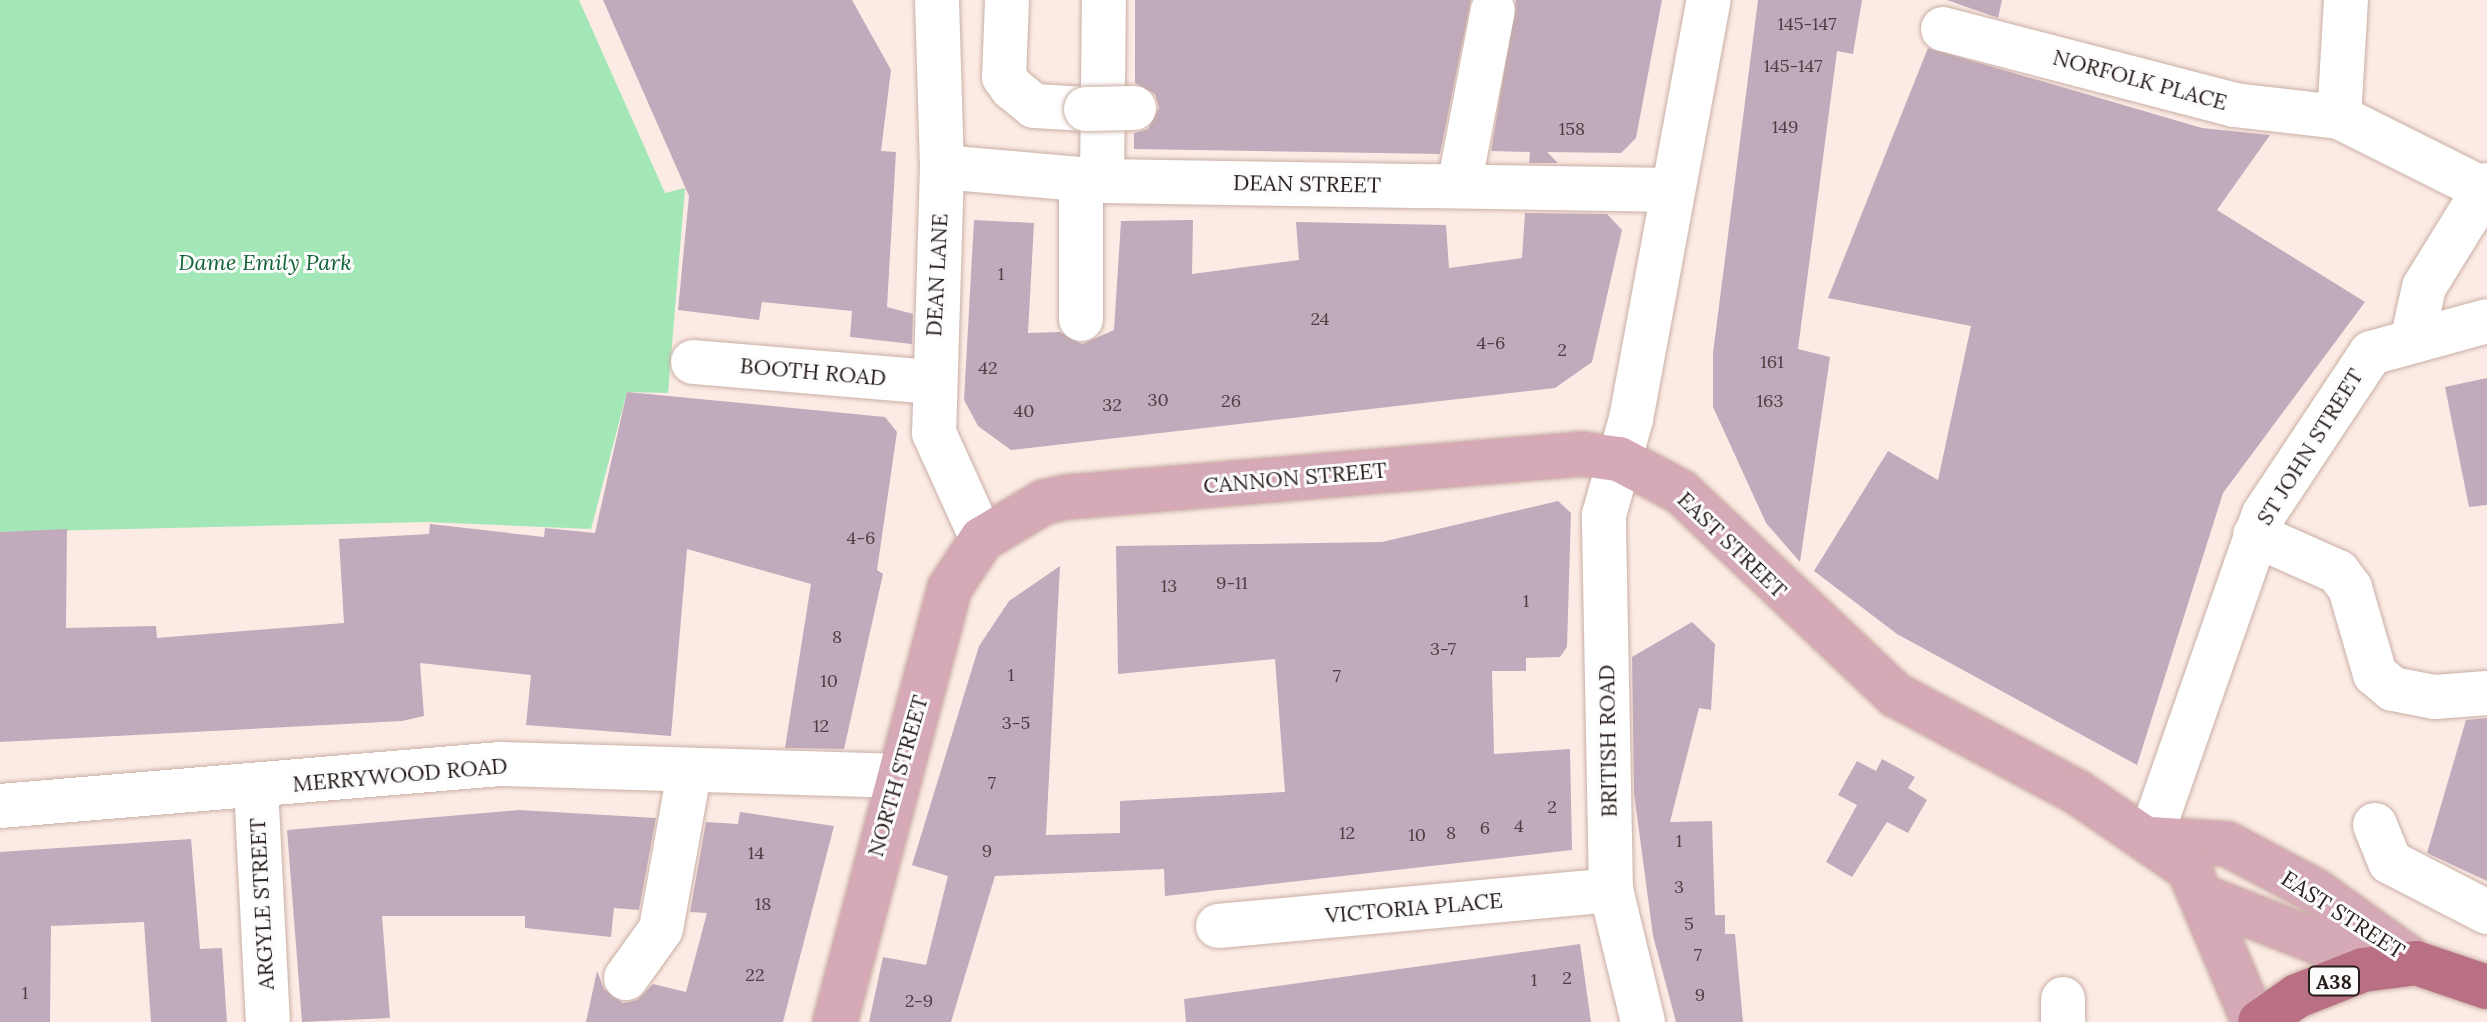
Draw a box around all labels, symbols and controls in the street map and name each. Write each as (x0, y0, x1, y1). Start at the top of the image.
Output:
house number: 145-147 (1777, 13, 1837, 35)
street label: NORFOLK PLACE (2050, 44, 2230, 116)
house number: 145-147 (1763, 55, 1823, 77)
house number: 149 (1772, 116, 1798, 138)
house number: 158 (1559, 118, 1585, 140)
street label: DEAN STREET (1233, 170, 1381, 198)
street label: DEAN LANE (921, 213, 953, 337)
park label: Dame Emily Park (178, 250, 352, 276)
house number: 1 (998, 263, 1004, 285)
house number: 24 (1310, 308, 1330, 330)
house number: 4-6 (1477, 332, 1505, 354)
house number: 2 (1557, 339, 1567, 361)
house number: 161 (1760, 351, 1784, 373)
street label: BOOTH ROAD (739, 352, 887, 392)
house number: 42 (978, 357, 998, 379)
street label: ST JOHN STREET (2251, 364, 2369, 530)
house number: 30 (1147, 389, 1169, 411)
house number: 26 (1221, 390, 1241, 412)
house number: 163 (1757, 390, 1783, 412)
house number: 32 (1102, 394, 1122, 416)
house number: 40 (1014, 400, 1034, 422)
street label: CANNON STREET (1202, 457, 1388, 499)
street label: EAST STREET (1672, 486, 1792, 604)
house number: 4-6 (847, 527, 875, 549)
house number: 9-11 (1216, 572, 1248, 594)
house number: 13 (1161, 575, 1177, 597)
house number: 1 (1523, 590, 1529, 612)
house number: 8 (832, 626, 842, 648)
house number: 3-7 (1430, 638, 1456, 660)
house number: 1 (1008, 664, 1014, 686)
street label: BRITISH ROAD (1593, 664, 1623, 818)
house number: 7 (1333, 665, 1341, 687)
house number: 10 (820, 670, 838, 692)
street label: NORTH STREET (862, 692, 934, 860)
house number: 3-5 (1002, 712, 1030, 734)
house number: 12 (813, 715, 829, 737)
street label: MERRYWOOD ROAD (291, 752, 509, 798)
house number: 7 (988, 772, 996, 794)
house number: 2 (1547, 796, 1557, 818)
house number: 4 (1514, 815, 1524, 837)
street label: ARGYLE STREET (244, 817, 280, 991)
house number: 6 (1480, 817, 1490, 839)
house number: 12 (1339, 822, 1355, 844)
house number: 8 (1446, 822, 1456, 844)
house number: 10 (1408, 824, 1426, 846)
house number: 1 (1676, 830, 1682, 852)
house number: 9 (982, 840, 992, 862)
house number: 14 (748, 842, 764, 864)
street label: EAST STREET (2276, 865, 2410, 965)
house number: 3 (1674, 876, 1684, 898)
street label: VICTORIA PLACE (1324, 887, 1504, 929)
house number: 18 (755, 893, 771, 915)
house number: 5 (1684, 913, 1694, 935)
house number: 7 (1694, 944, 1702, 966)
house number: 22 (745, 964, 765, 986)
road number: A38 (2308, 965, 2360, 997)
house number: 2 (1562, 967, 1572, 989)
house number: 1 (1531, 969, 1537, 991)
house number: 1 (22, 982, 28, 1004)
house number: 9 (1695, 984, 1705, 1006)
house number: 2-9 (905, 990, 933, 1012)

